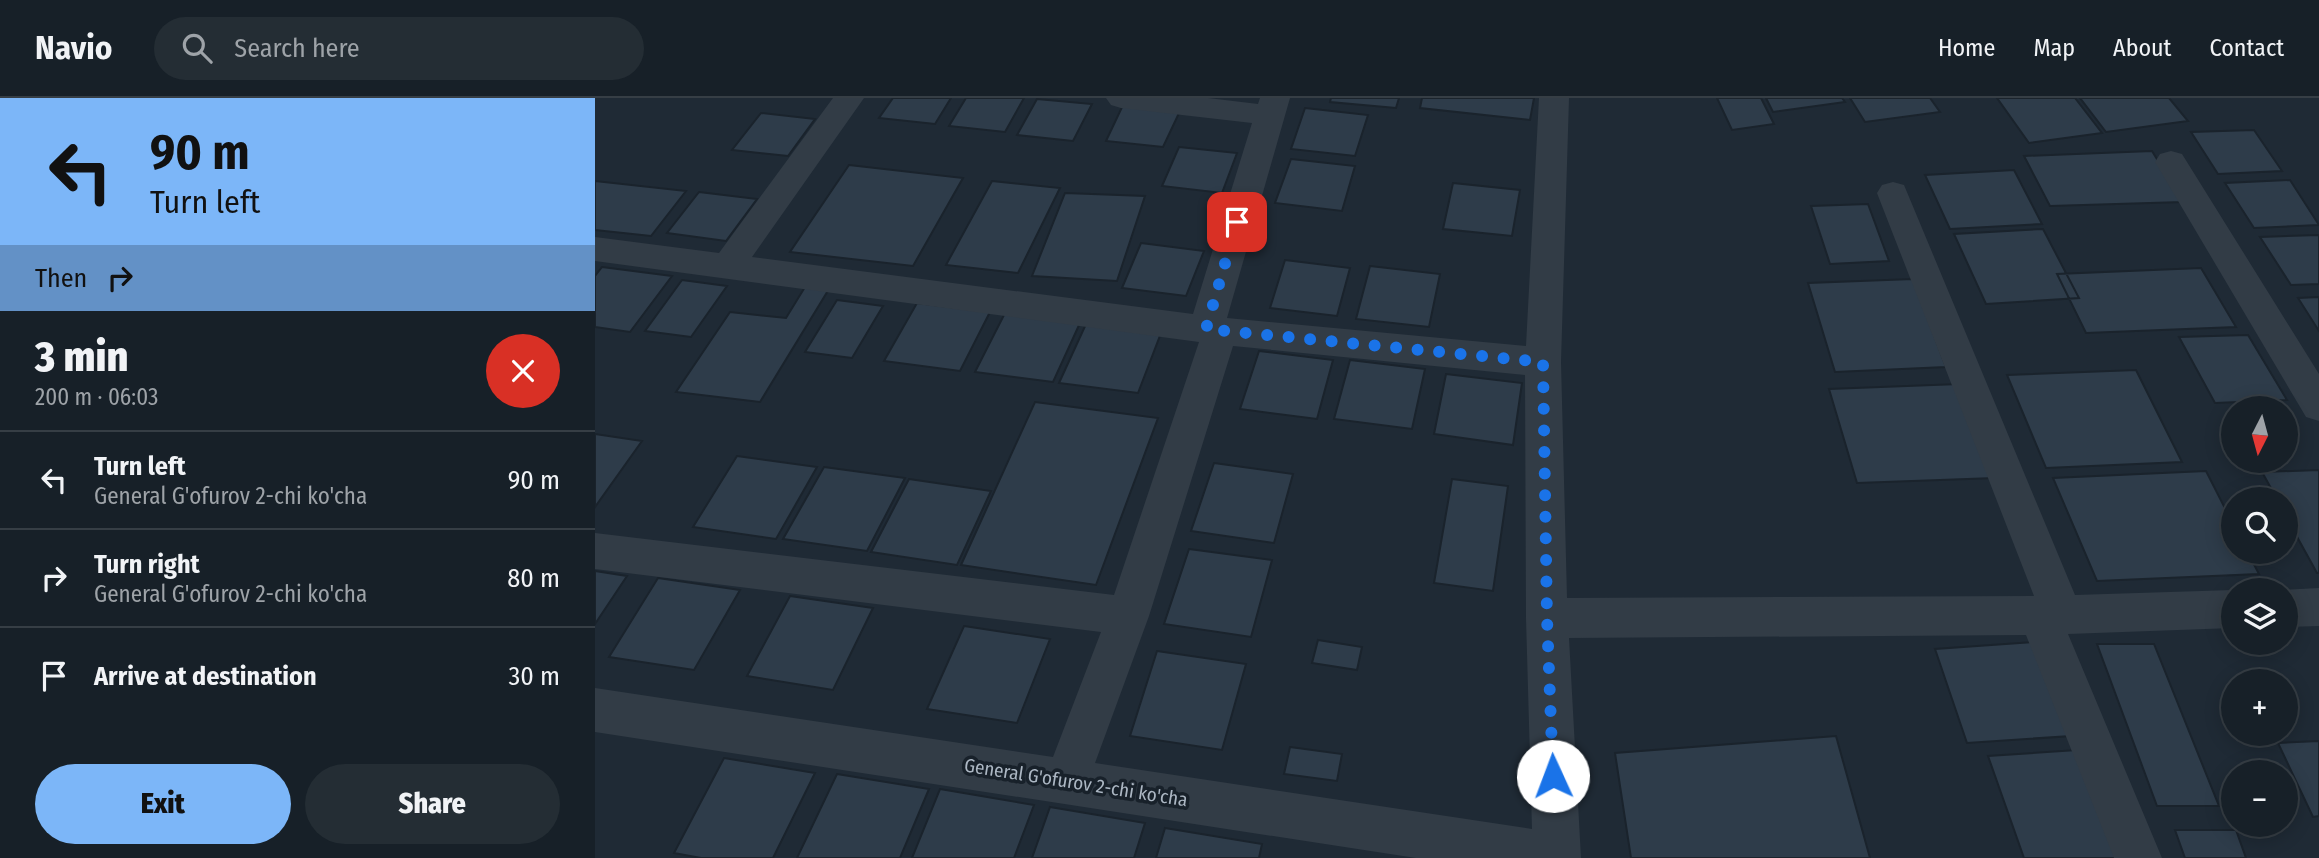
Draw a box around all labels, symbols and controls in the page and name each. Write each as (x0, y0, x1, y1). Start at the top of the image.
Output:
search box (154, 17, 644, 80)
text: Navio (35, 28, 112, 68)
icon: search (178, 29, 216, 67)
text: Search here (234, 33, 360, 64)
text: Home (1938, 34, 1995, 62)
text: Map (2033, 34, 2075, 62)
text: About (2113, 34, 2171, 62)
text: Contact (2209, 34, 2284, 62)
text: 90 m (150, 123, 250, 182)
icon: left (35, 126, 126, 217)
text: Turn left (150, 183, 260, 221)
pin (1207, 192, 1267, 252)
icon: arrive (1218, 203, 1256, 241)
icon: right (101, 259, 139, 297)
text: Then (35, 263, 87, 294)
text: 3 min (35, 332, 128, 382)
button: close (486, 334, 560, 408)
text: 200 m · 06:03 (35, 383, 158, 411)
north arrow (2221, 396, 2298, 472)
map controls (2221, 396, 2298, 837)
text: Turn left (94, 451, 186, 482)
icon: left (35, 461, 73, 499)
text: 90 m (508, 465, 560, 496)
text: General G'ofurov 2-chi ko'cha (94, 482, 367, 510)
button: search (2221, 487, 2298, 564)
text: Turn right (94, 549, 200, 580)
icon: right (35, 559, 73, 597)
text: 80 m (507, 563, 560, 594)
button: layers (2221, 578, 2298, 655)
text: General G'ofurov 2-chi ko'cha (94, 580, 367, 608)
icon: arrive (35, 657, 73, 695)
text: Arrive at destination (94, 661, 317, 692)
text: 30 m (509, 661, 560, 692)
button: + (2221, 669, 2298, 746)
position arrow (1516, 739, 1590, 813)
street label: General G'ofurov 2-chi ko'cha (963, 753, 1189, 812)
button: − (2221, 760, 2298, 837)
button: Exit (35, 764, 291, 844)
button: Share (305, 764, 560, 844)

